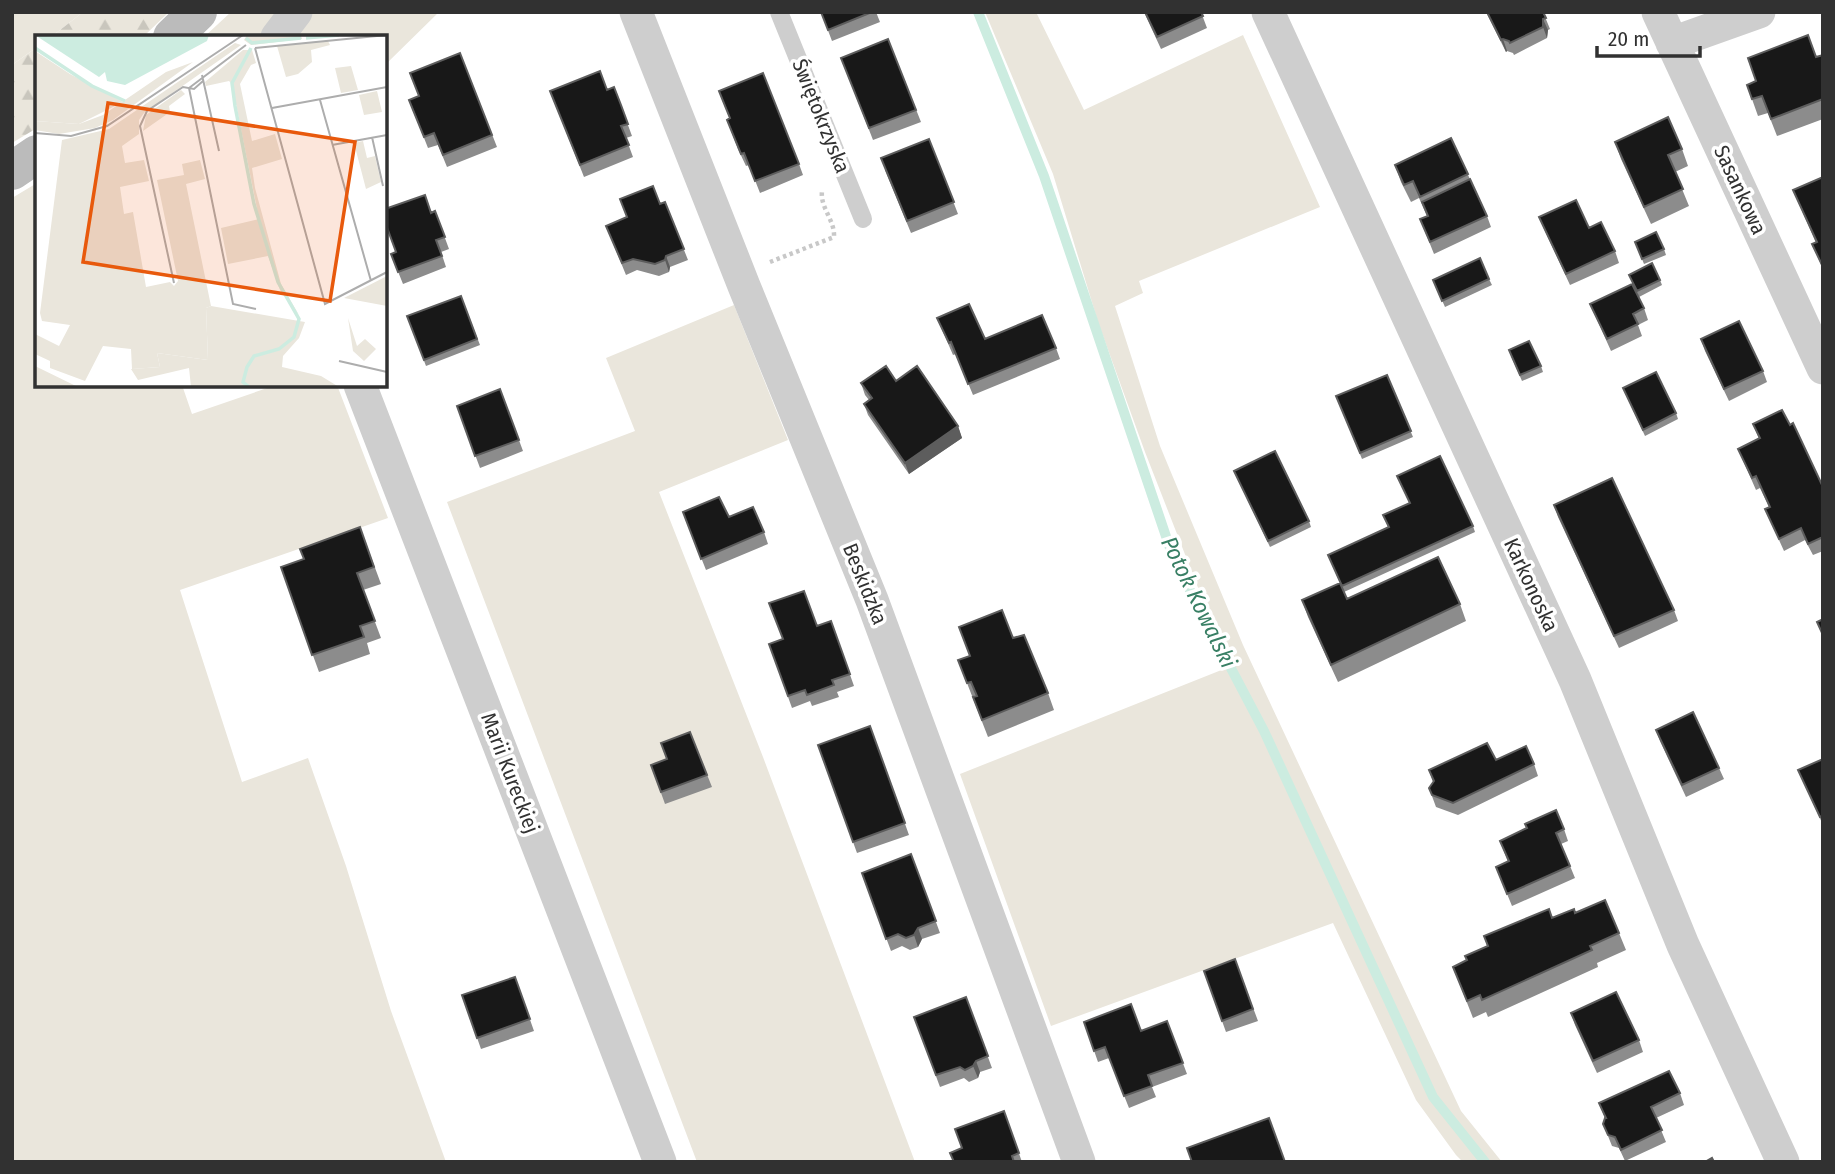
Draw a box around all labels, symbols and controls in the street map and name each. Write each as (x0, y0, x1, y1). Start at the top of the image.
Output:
scale bar (1597, 14, 1700, 58)
text: 20 m (1608, 26, 1649, 52)
inset map (35, 35, 387, 387)
street label: Świętokrzyska (786, 55, 856, 177)
street label: Sasankowa (1708, 141, 1772, 239)
water label: Potok Kowalski (1155, 532, 1243, 672)
street label: Karkonoska (1498, 534, 1564, 636)
street label: Beskidzka (837, 540, 893, 628)
street label: Marii Kureckiej (475, 709, 545, 837)

